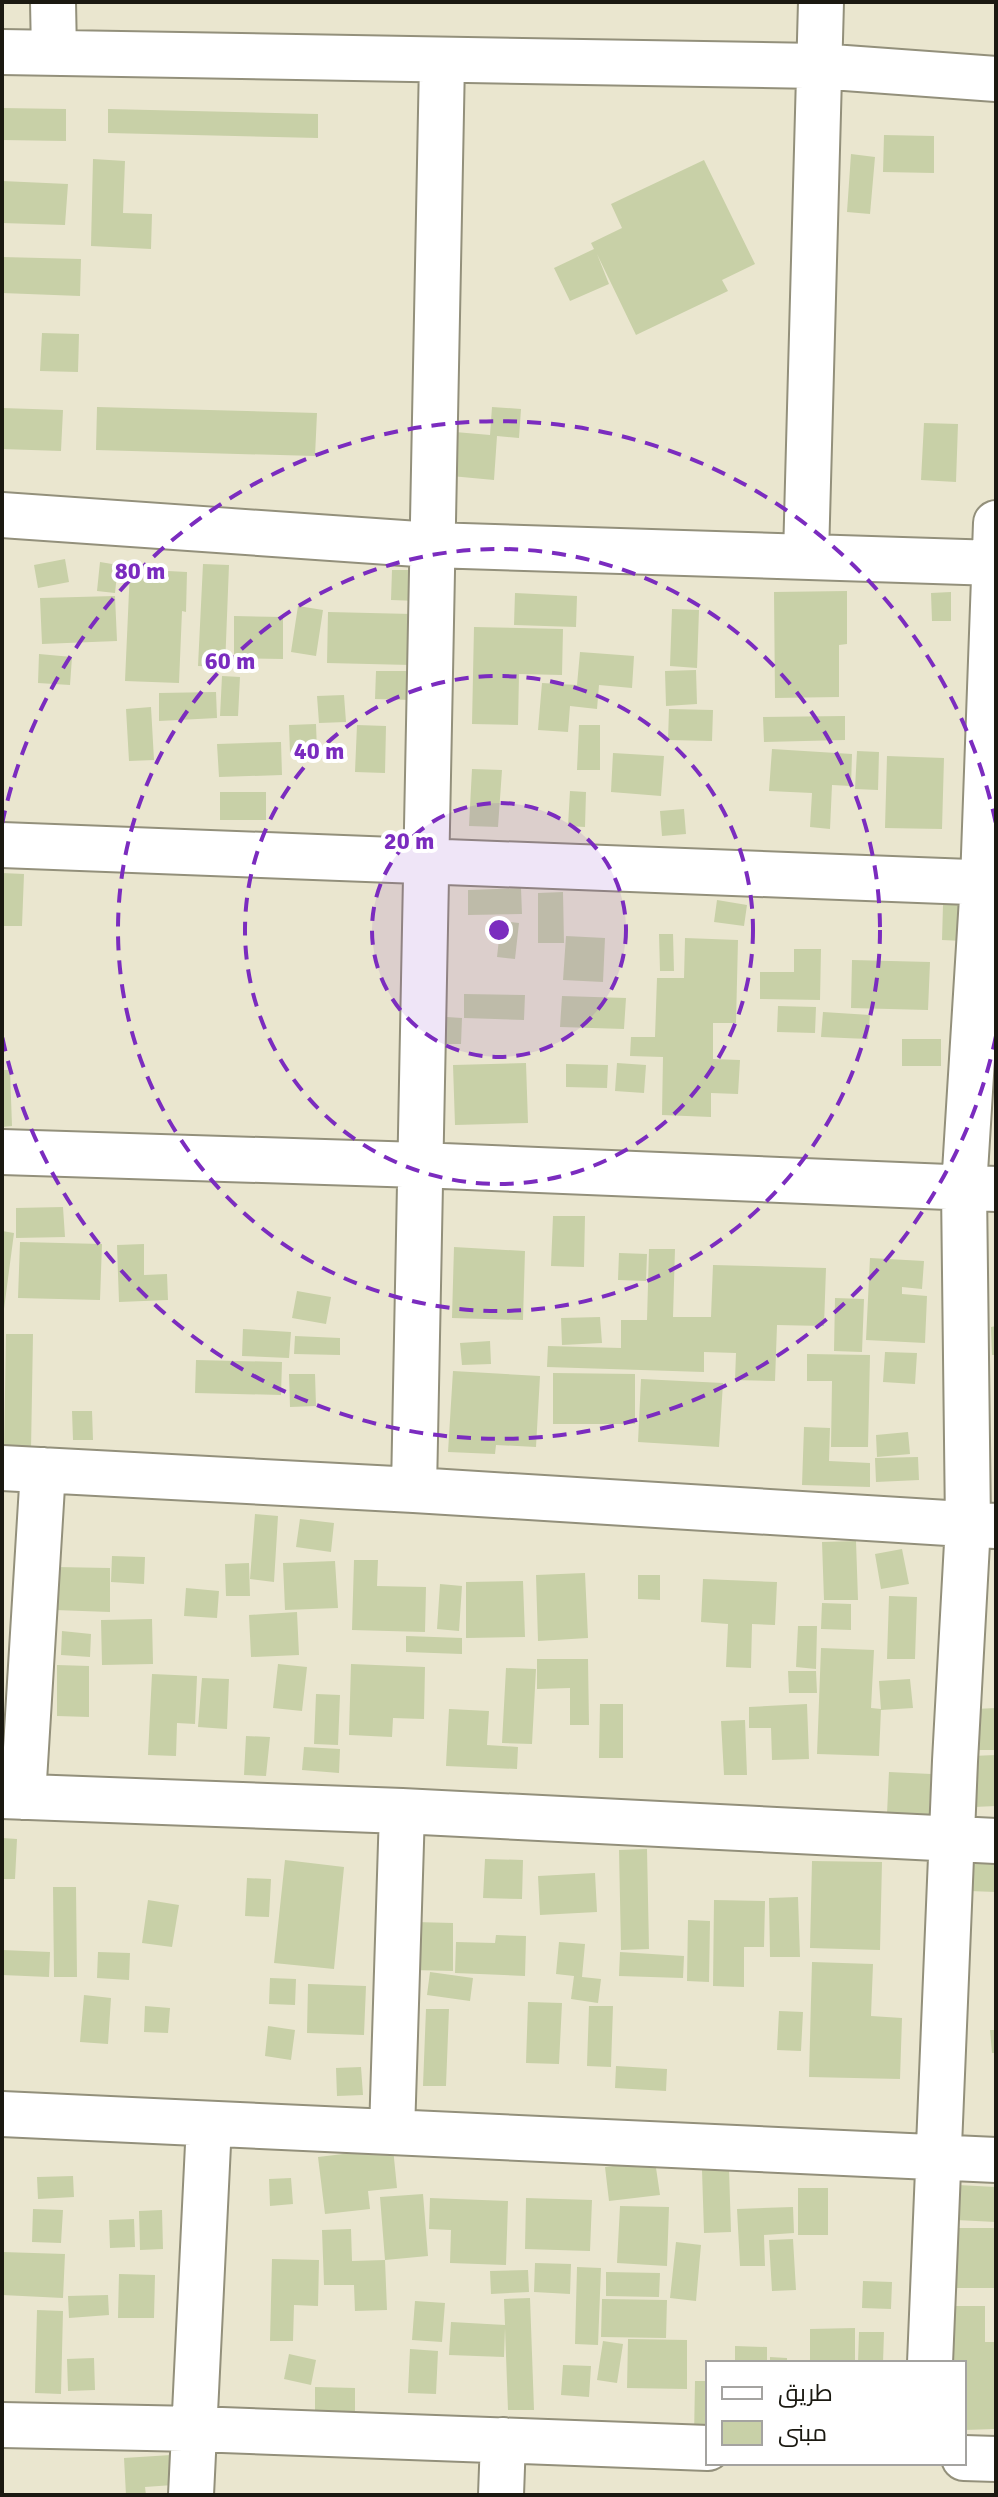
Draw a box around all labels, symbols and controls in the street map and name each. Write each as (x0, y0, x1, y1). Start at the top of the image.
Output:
text: 80 m (115, 556, 165, 586)
text: 60 m (205, 646, 255, 676)
text: 40 m (294, 736, 344, 766)
text: 20 m (384, 826, 434, 856)
centre of rings (485, 916, 513, 944)
legend (706, 2361, 966, 2465)
text: طريق (778, 2378, 833, 2408)
text: مبنى (778, 2418, 827, 2448)

